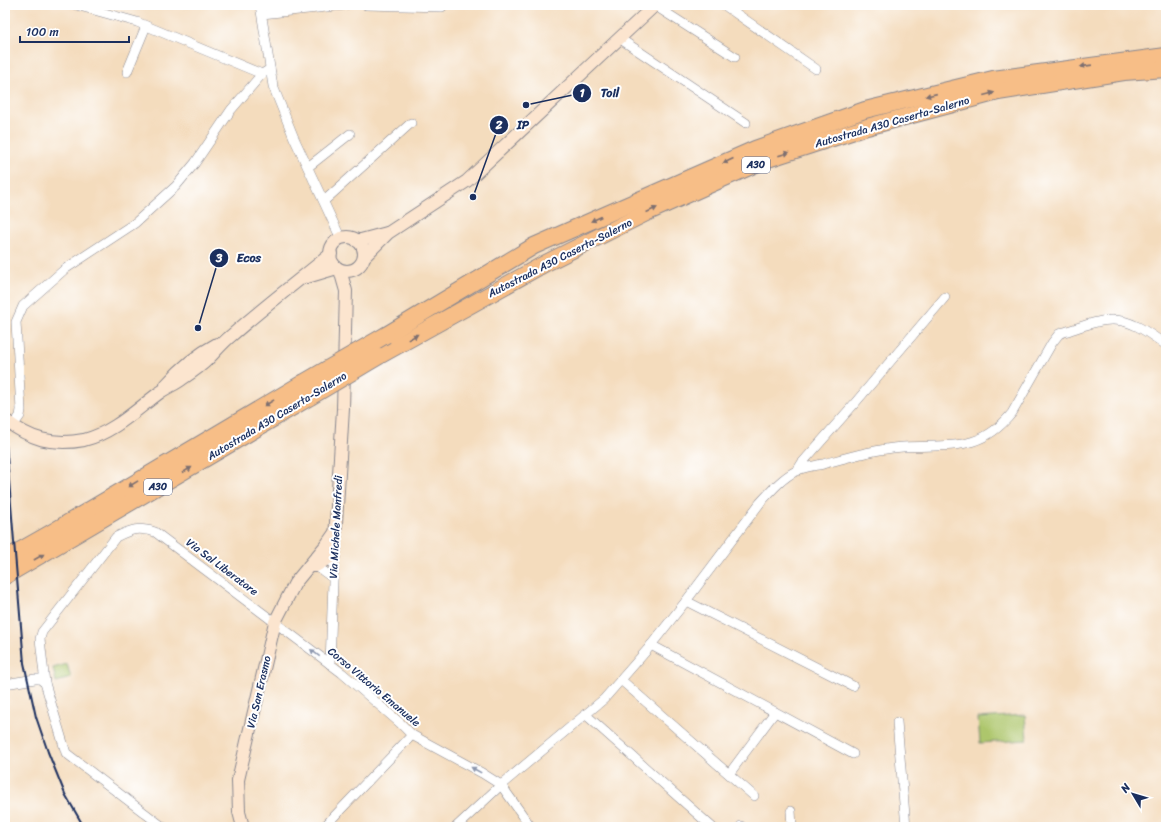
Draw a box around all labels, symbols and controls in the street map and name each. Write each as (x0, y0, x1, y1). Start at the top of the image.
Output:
scale bar (20, 18, 129, 44)
text: 100 m (26, 21, 59, 43)
one-way arrow (1080, 63, 1092, 69)
callout: Toil (572, 81, 627, 105)
text: 1 (579, 82, 585, 104)
text: Toil (601, 82, 620, 104)
street label: Autostrada A30 Caserta-Salerno (811, 91, 972, 153)
one-way arrow (984, 91, 996, 97)
one-way arrow (924, 92, 937, 98)
callout: IP (489, 113, 537, 137)
text: 2 (495, 114, 503, 136)
text: IP (516, 114, 530, 136)
one-way arrow (778, 151, 790, 157)
road number: A30 (742, 157, 770, 173)
one-way arrow (722, 158, 733, 164)
one-way arrow (646, 207, 658, 213)
street label: Autostrada A30 Caserta-Salerno (483, 213, 636, 303)
one-way arrow (590, 216, 601, 222)
callout: Ecos (209, 246, 269, 270)
text: 3 (215, 247, 223, 269)
text: Ecos (237, 247, 262, 269)
one-way arrow (407, 333, 419, 340)
street label: Autostrada A30 Caserta-Salerno (203, 366, 351, 466)
one-way arrow (263, 400, 275, 407)
one-way arrow (181, 466, 193, 473)
street label: Via Michele Manfredi (324, 474, 348, 579)
road number: A30 (144, 479, 172, 495)
one-way arrow (127, 481, 139, 488)
street label: Via Sal Liberatore (182, 533, 263, 601)
one-way arrow (33, 554, 45, 561)
street label: Corso Vittorio Emanuele (323, 642, 425, 732)
one-way arrow (310, 649, 321, 657)
street label: Via San Erasmo (241, 653, 277, 730)
one-way arrow (470, 766, 482, 773)
north arrow (1113, 774, 1153, 814)
text: N (1115, 779, 1136, 798)

